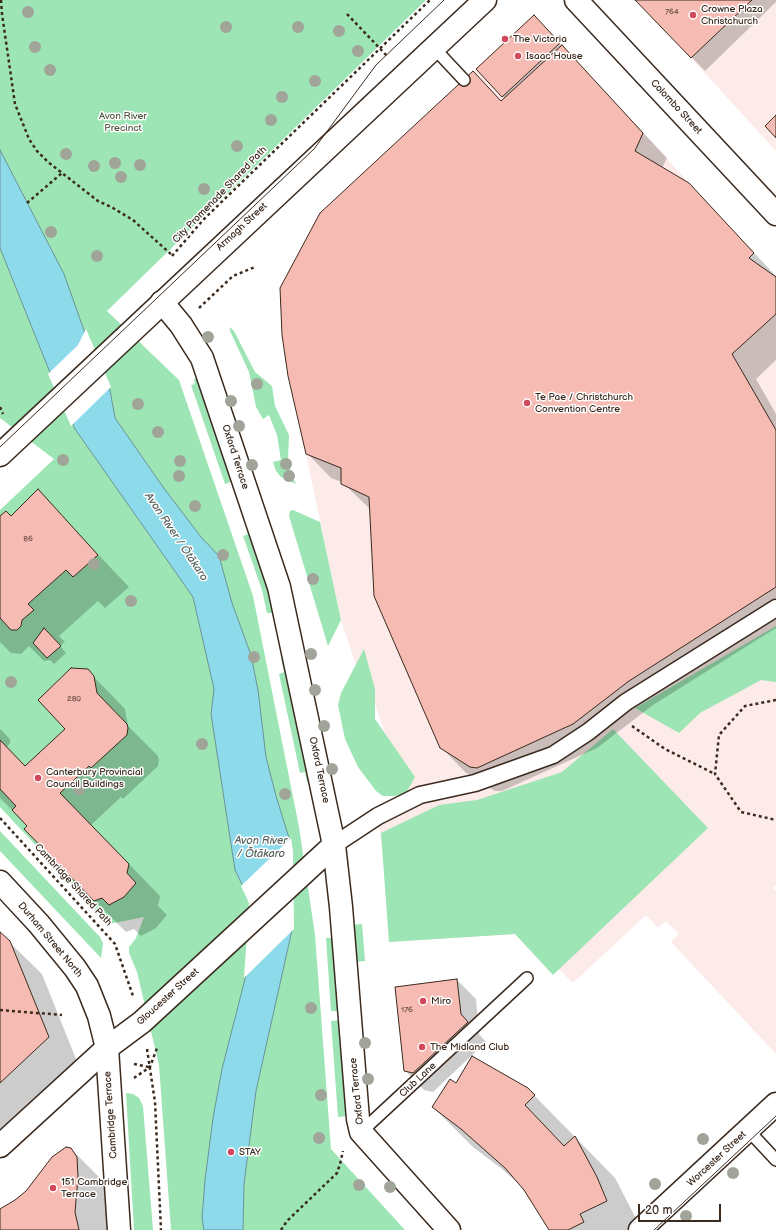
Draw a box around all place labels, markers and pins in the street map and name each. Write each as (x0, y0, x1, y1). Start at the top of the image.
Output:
place label: Crowne Plaza Christchurch (701, 3, 763, 26)
marker: Crowne Plaza Christchurch (688, 10, 698, 20)
place label: The Victoria (513, 33, 567, 45)
marker: The Victoria (500, 34, 510, 44)
place label: Isaac House (526, 50, 583, 62)
marker: Isaac House (513, 51, 523, 61)
place label: Te Pae / Christchurch Convention Centre (535, 391, 633, 414)
marker: Te Pae / Christchurch Convention Centre (522, 398, 532, 408)
place label: Canterbury Provincial Council Buildings (46, 766, 143, 790)
marker: Canterbury Provincial Council Buildings (33, 773, 43, 783)
place label: Miro (431, 995, 451, 1007)
marker: Miro (418, 996, 428, 1006)
place label: The Midland Club (430, 1041, 509, 1053)
marker: The Midland Club (417, 1042, 427, 1052)
place label: STAY (239, 1146, 261, 1158)
marker: STAY (226, 1147, 236, 1157)
place label: 151 Cambridge Terrace (61, 1176, 127, 1200)
marker: 151 Cambridge Terrace (48, 1183, 58, 1193)

